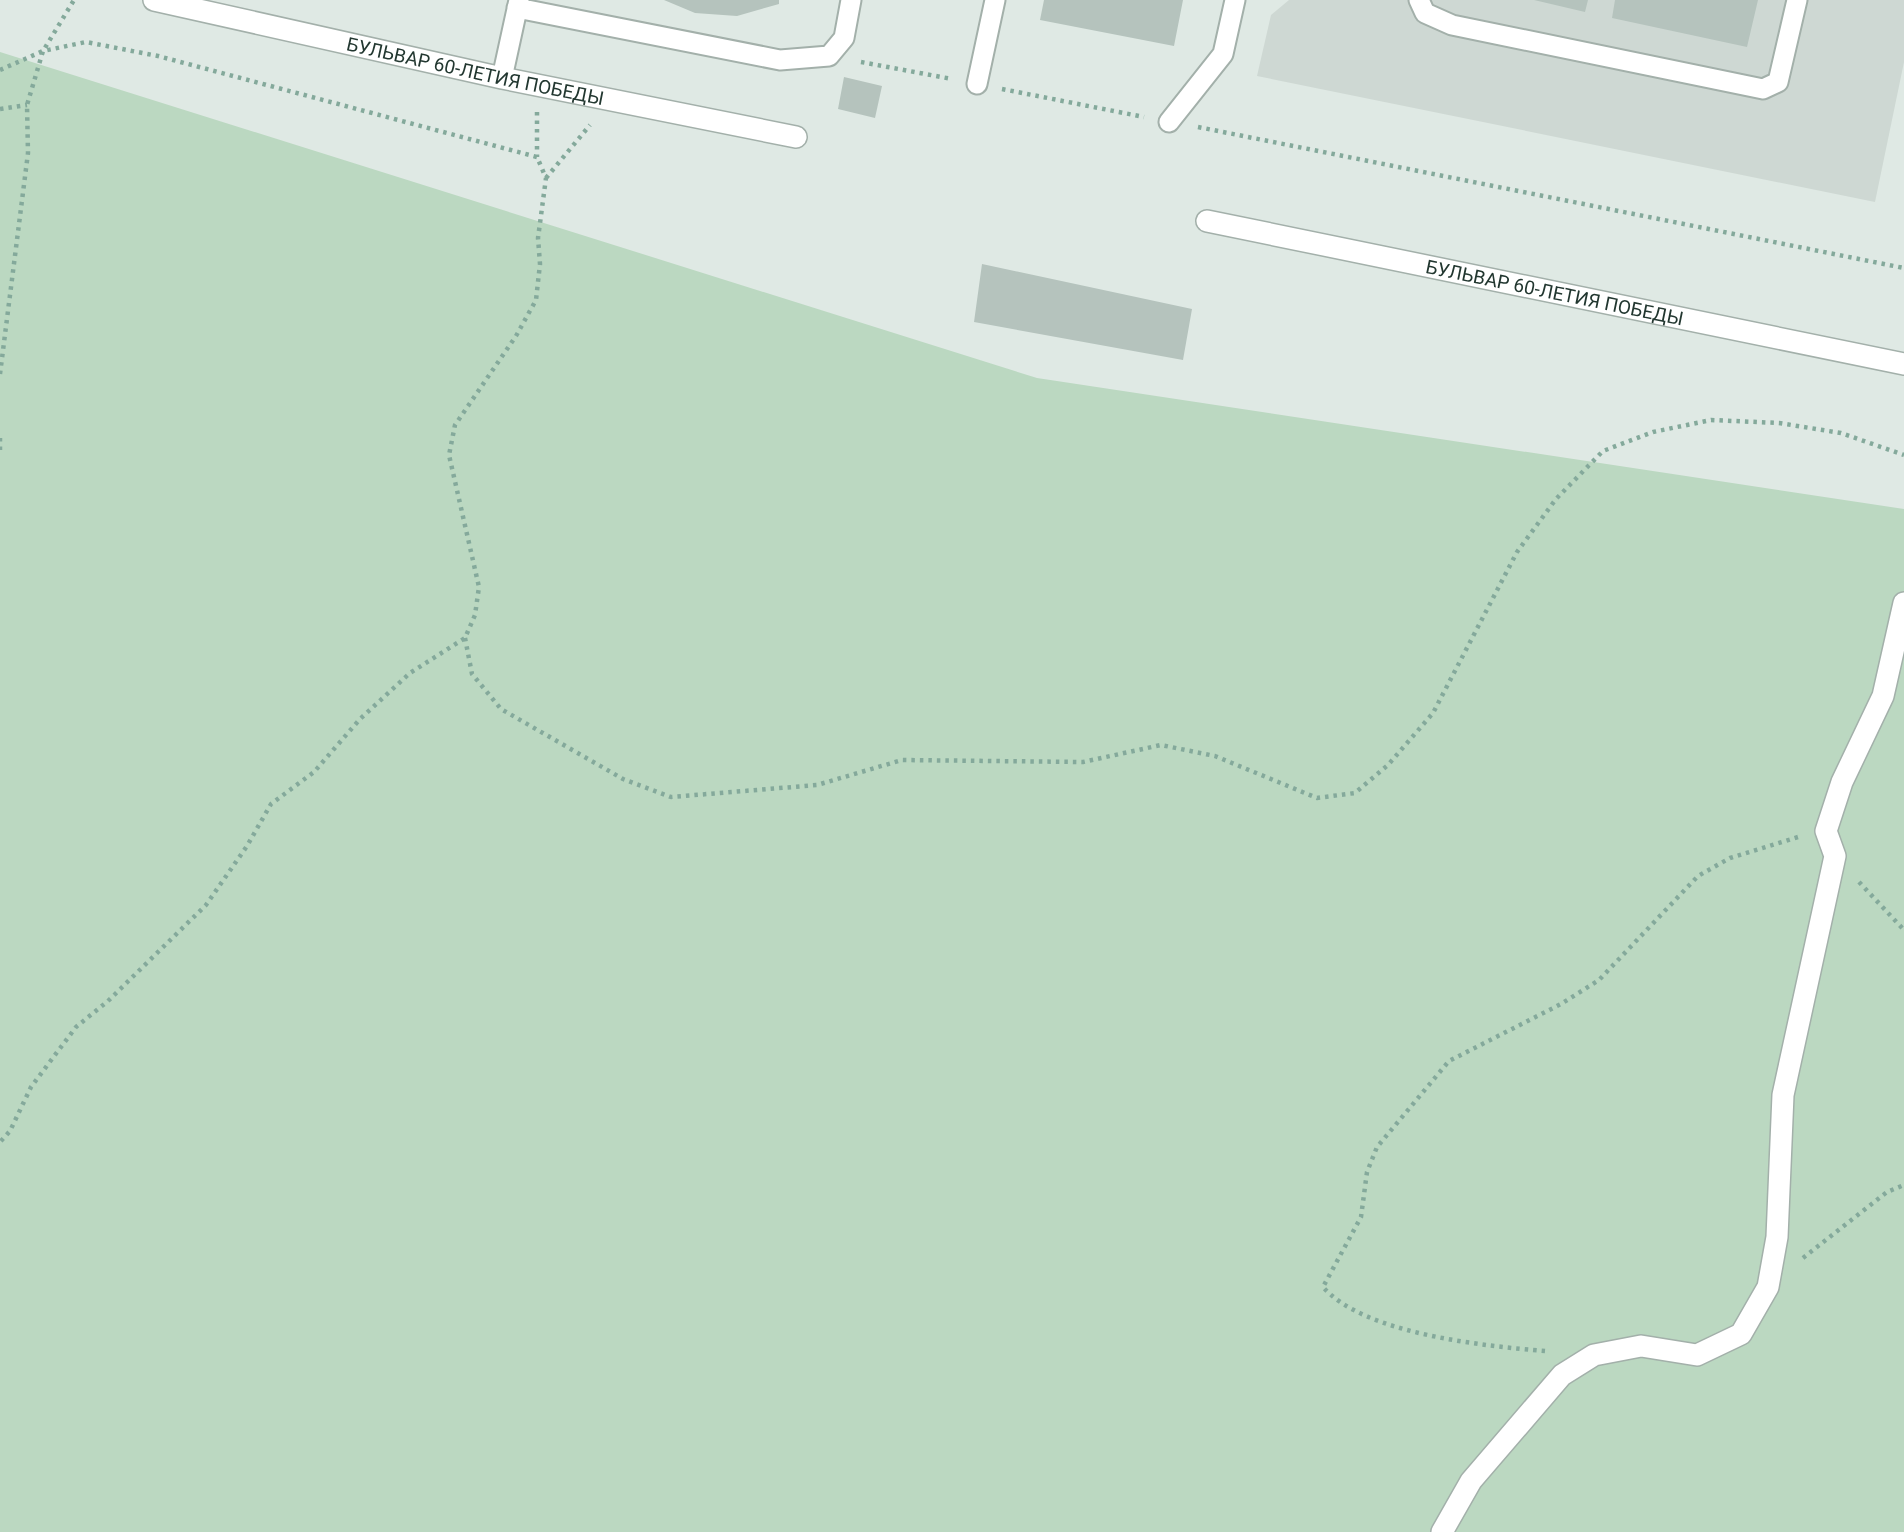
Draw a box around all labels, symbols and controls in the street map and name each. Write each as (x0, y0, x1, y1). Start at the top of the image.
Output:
street label: БУЛЬВАР 60-ЛЕТИЯ ПОБЕДЫ (344, 32, 606, 110)
street label: БУЛЬВАР 60-ЛЕТИЯ ПОБЕДЫ (1424, 255, 1686, 330)

